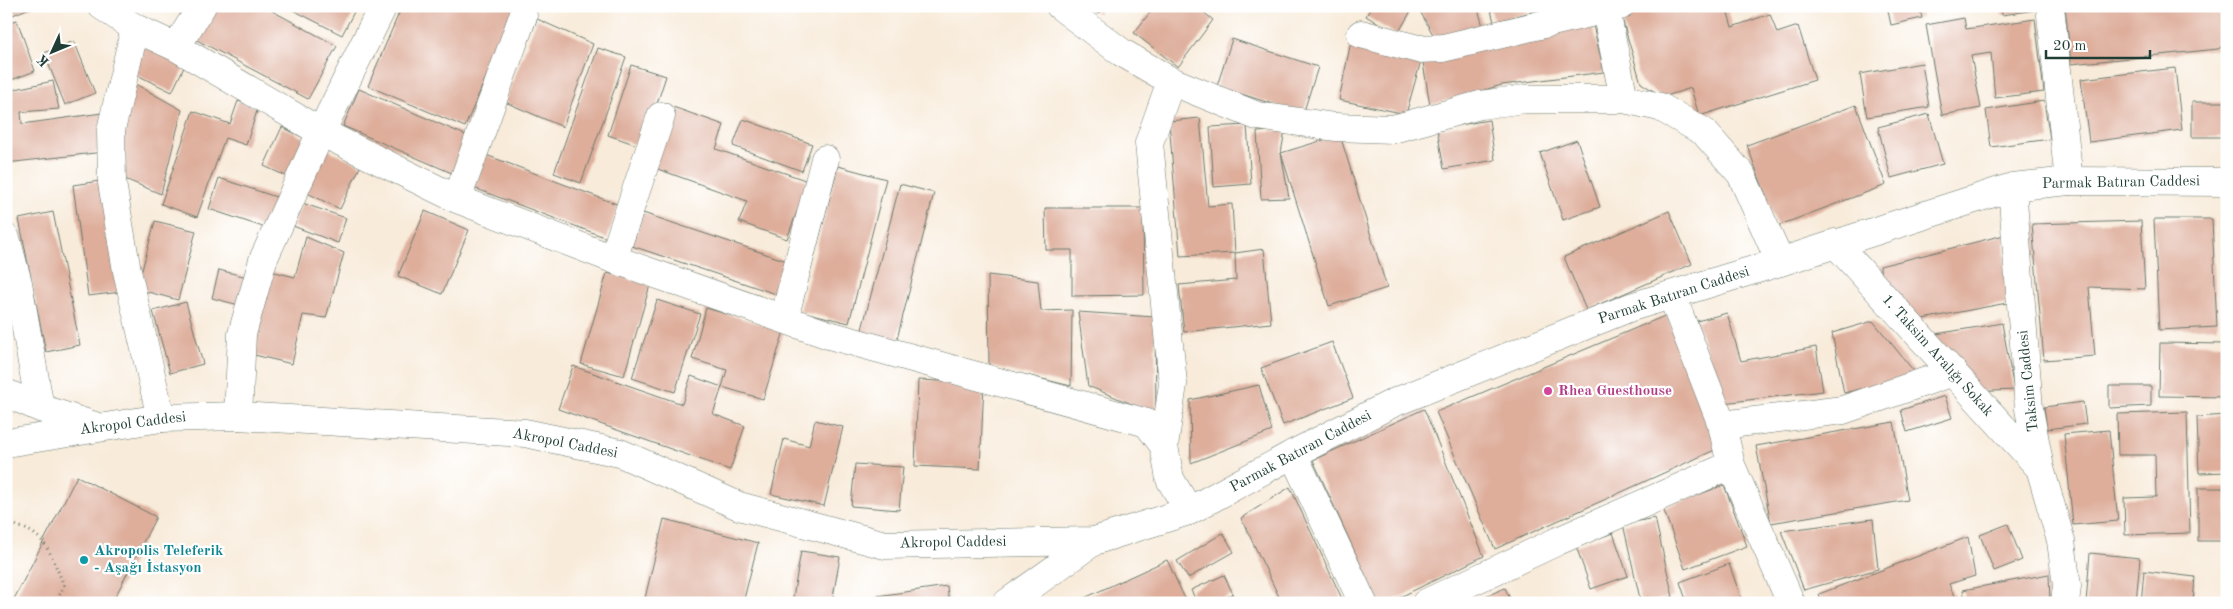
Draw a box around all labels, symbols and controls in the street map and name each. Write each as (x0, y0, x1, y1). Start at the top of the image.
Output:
north arrow (28, 28, 78, 78)
scale bar (2046, 28, 2149, 60)
text: 20 m (2053, 39, 2087, 54)
text: K (34, 51, 52, 69)
street label: Parmak Batıran Caddesi (2042, 174, 2200, 192)
street label: Parmak Batıran Caddesi (1597, 264, 1751, 328)
street label: 1. Taksim Aralığı Sokak (1879, 292, 1996, 420)
street label: Taksim Caddesi (2016, 329, 2042, 433)
place label: Rhea Guesthouse (1558, 384, 1672, 399)
marker: Rhea Guesthouse (1542, 385, 1554, 397)
street label: Parmak Batıran Caddesi (1228, 408, 1374, 496)
street label: Akropol Caddesi (79, 410, 187, 438)
street label: Akropol Caddesi (511, 426, 619, 462)
street label: Akropol Caddesi (899, 535, 1007, 551)
place label: Akropolis Teleferik - Aşağı İstasyon (94, 544, 224, 576)
marker: Akropolis Teleferik - Aşağı İstasyon (78, 554, 90, 566)

